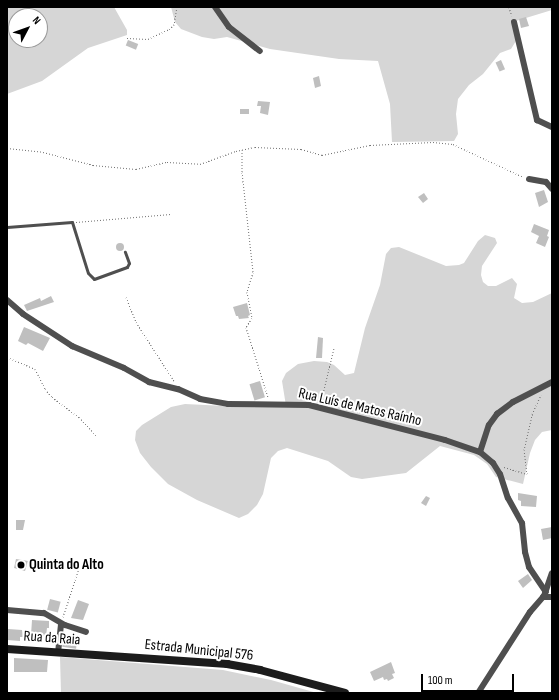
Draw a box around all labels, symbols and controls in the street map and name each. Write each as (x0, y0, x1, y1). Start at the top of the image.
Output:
north arrow (8, 8, 48, 48)
text: N (30, 14, 44, 27)
street label: Rua Luís de Matos Raínho (297, 384, 423, 430)
place label: Quinta do Alto (29, 556, 104, 574)
marker: Quinta do Alto (16, 560, 26, 570)
street label: Rua da Raia (23, 627, 81, 649)
street label: Estrada Municipal 576 (144, 635, 254, 665)
scale bar (423, 666, 516, 692)
text: 100 m (428, 673, 453, 688)

